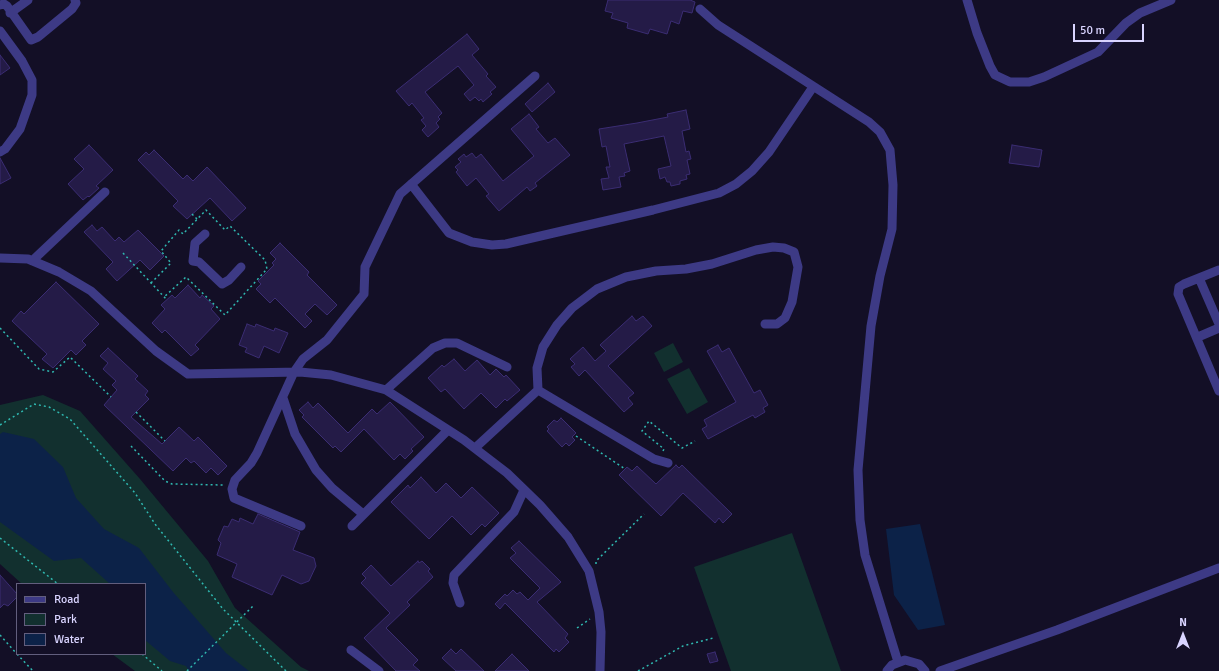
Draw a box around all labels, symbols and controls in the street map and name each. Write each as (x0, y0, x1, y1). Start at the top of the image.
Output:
scale bar (1075, 16, 1146, 42)
text: 50 m (1080, 23, 1105, 38)
legend (16, 583, 146, 655)
text: Road (54, 592, 80, 607)
text: Park (54, 612, 77, 627)
north arrow (1163, 615, 1203, 655)
text: N (1179, 616, 1187, 629)
text: Water (54, 632, 84, 647)

